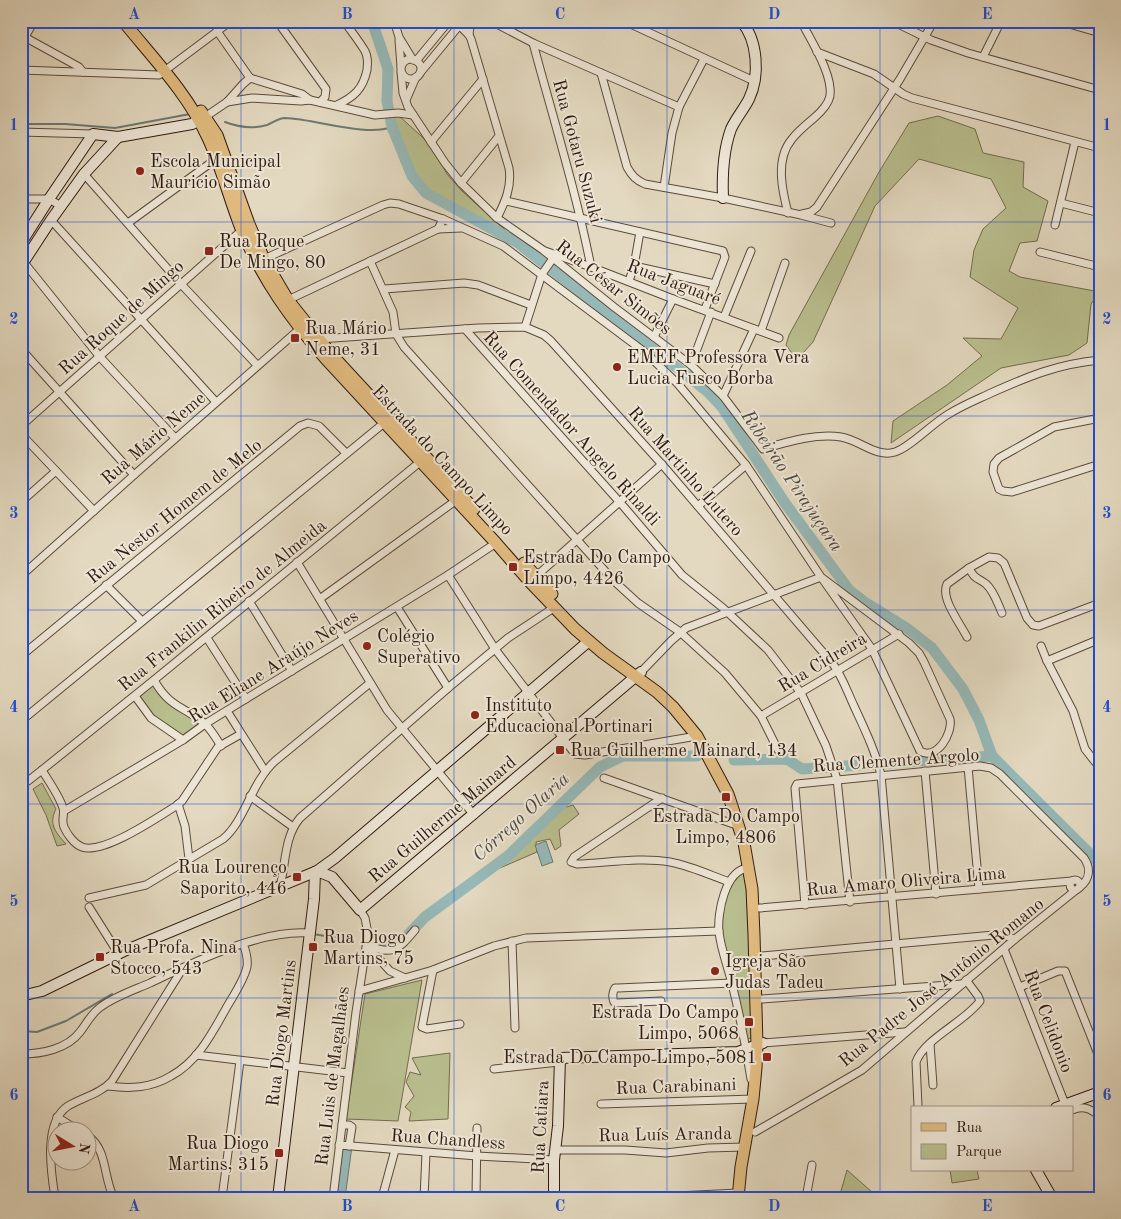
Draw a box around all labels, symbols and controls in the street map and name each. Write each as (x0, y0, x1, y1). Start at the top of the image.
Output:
text: A (128, 7, 140, 23)
text: B (341, 7, 353, 23)
text: C (555, 7, 565, 23)
text: D (768, 7, 780, 23)
text: E (981, 7, 993, 23)
street label: Rua Gotaru Suzuki (549, 77, 605, 225)
text: 1 (9, 118, 19, 134)
text: 1 (1102, 118, 1112, 134)
place label: Escola Municipal Mauricio Simão (150, 153, 281, 192)
marker: Escola Municipal Mauricio Simão (134, 165, 146, 177)
place label: Rua Roque De Mingo, 80 (219, 233, 326, 272)
street label: Rua César Simões (552, 237, 675, 338)
marker: Rua Roque De Mingo, 80 (203, 245, 215, 257)
street label: Rua Roque de Mingo (56, 257, 188, 378)
street label: Rua Jaguaré (624, 257, 723, 309)
text: 2 (9, 312, 19, 328)
text: 2 (1102, 312, 1112, 328)
place label: Rua Mário Neme, 31 (305, 320, 387, 359)
street label: Rua Comendador Angelo Rinaldi (479, 328, 663, 529)
marker: Rua Mário Neme, 31 (289, 332, 301, 344)
place label: EMEF Professora Vera Lucia Fusco Borba (627, 349, 810, 388)
marker: EMEF Professora Vera Lucia Fusco Borba (611, 361, 623, 373)
street label: Estrada do Campo Limpo (368, 382, 516, 539)
street label: Rua Mário Neme (98, 389, 209, 489)
street label: Rua Martinho Lutero (624, 403, 746, 540)
water label: Ribeirão Pirajuçara (736, 406, 845, 556)
street label: Rua Nestor Homem de Melo (84, 436, 265, 588)
text: 3 (9, 506, 19, 522)
text: 3 (1102, 506, 1112, 522)
street label: Rua Frankilin Ribeiro de Almeida (115, 516, 330, 695)
place label: Estrada Do Campo Limpo, 4426 (523, 549, 671, 588)
marker: Estrada Do Campo Limpo, 4426 (507, 561, 519, 573)
street label: Rua Eliane Araújo Neves (185, 607, 362, 727)
place label: Colégio Superativo (377, 628, 460, 667)
street label: Rua Cidreira (775, 629, 870, 696)
marker: Colégio Superativo (361, 640, 373, 652)
place label: Instituto Educacional Portinari (485, 697, 653, 736)
text: 4 (9, 700, 19, 716)
text: 4 (1102, 700, 1112, 716)
marker: Instituto Educacional Portinari (469, 709, 481, 721)
place label: Rua Guilherme Mainard, 134 (570, 742, 797, 760)
marker: Rua Guilherme Mainard, 134 (554, 744, 566, 756)
street label: Rua Clemente Argolo (812, 746, 980, 776)
street label: Rua Guilherme Mainard (366, 753, 520, 886)
water label: Córrego Olaria (470, 770, 574, 866)
marker: Estrada Do Campo Limpo, 4806 (720, 791, 732, 803)
place label: Estrada Do Campo Limpo, 4806 (652, 808, 800, 847)
place label: Rua Lourenço Saporito, 446 (178, 859, 287, 898)
street label: Rua Amaro Oliveira Lima (806, 864, 1007, 900)
marker: Rua Lourenço Saporito, 446 (291, 871, 303, 883)
text: 5 (9, 894, 19, 910)
text: 5 (1102, 894, 1112, 910)
street label: Rua Padre José Antônio Romano (836, 895, 1047, 1071)
place label: Rua Diogo Martins, 75 (323, 929, 414, 968)
place label: Rua Profa. Nina Stocco, 543 (110, 939, 237, 978)
marker: Rua Diogo Martins, 75 (307, 941, 319, 953)
marker: Rua Profa. Nina Stocco, 543 (94, 951, 106, 963)
place label: Igreja São Judas Tadeu (725, 953, 824, 992)
street label: Rua Diogo Martins (264, 958, 300, 1108)
marker: Igreja São Judas Tadeu (709, 965, 721, 977)
street label: Rua Celidonio (1020, 968, 1076, 1075)
street label: Rua Luis de Magalhães (313, 985, 353, 1167)
place label: Estrada Do Campo Limpo, 5068 (591, 1004, 739, 1043)
marker: Estrada Do Campo Limpo, 5068 (743, 1016, 755, 1028)
place label: Estrada Do Campo Limpo, 5081 (503, 1049, 757, 1067)
marker: Estrada Do Campo Limpo, 5081 (761, 1051, 773, 1063)
street label: Rua Carabinani (615, 1076, 737, 1098)
street label: Rua Catiara (530, 1080, 552, 1174)
text: 6 (9, 1088, 19, 1104)
text: 6 (1102, 1088, 1112, 1104)
legend (911, 1106, 1074, 1172)
text: Rua (956, 1121, 983, 1136)
north arrow (48, 1122, 98, 1172)
street label: Rua Luís Aranda (598, 1125, 732, 1145)
street label: Rua Chandless (390, 1127, 506, 1153)
place label: Rua Diogo Martins, 315 (168, 1135, 269, 1174)
text: N (76, 1142, 92, 1155)
text: Parque (956, 1145, 1002, 1160)
marker: Rua Diogo Martins, 315 (273, 1147, 285, 1159)
text: A (128, 1199, 140, 1215)
text: B (341, 1199, 353, 1215)
text: C (555, 1199, 565, 1215)
text: D (768, 1199, 780, 1215)
text: E (981, 1199, 993, 1215)

